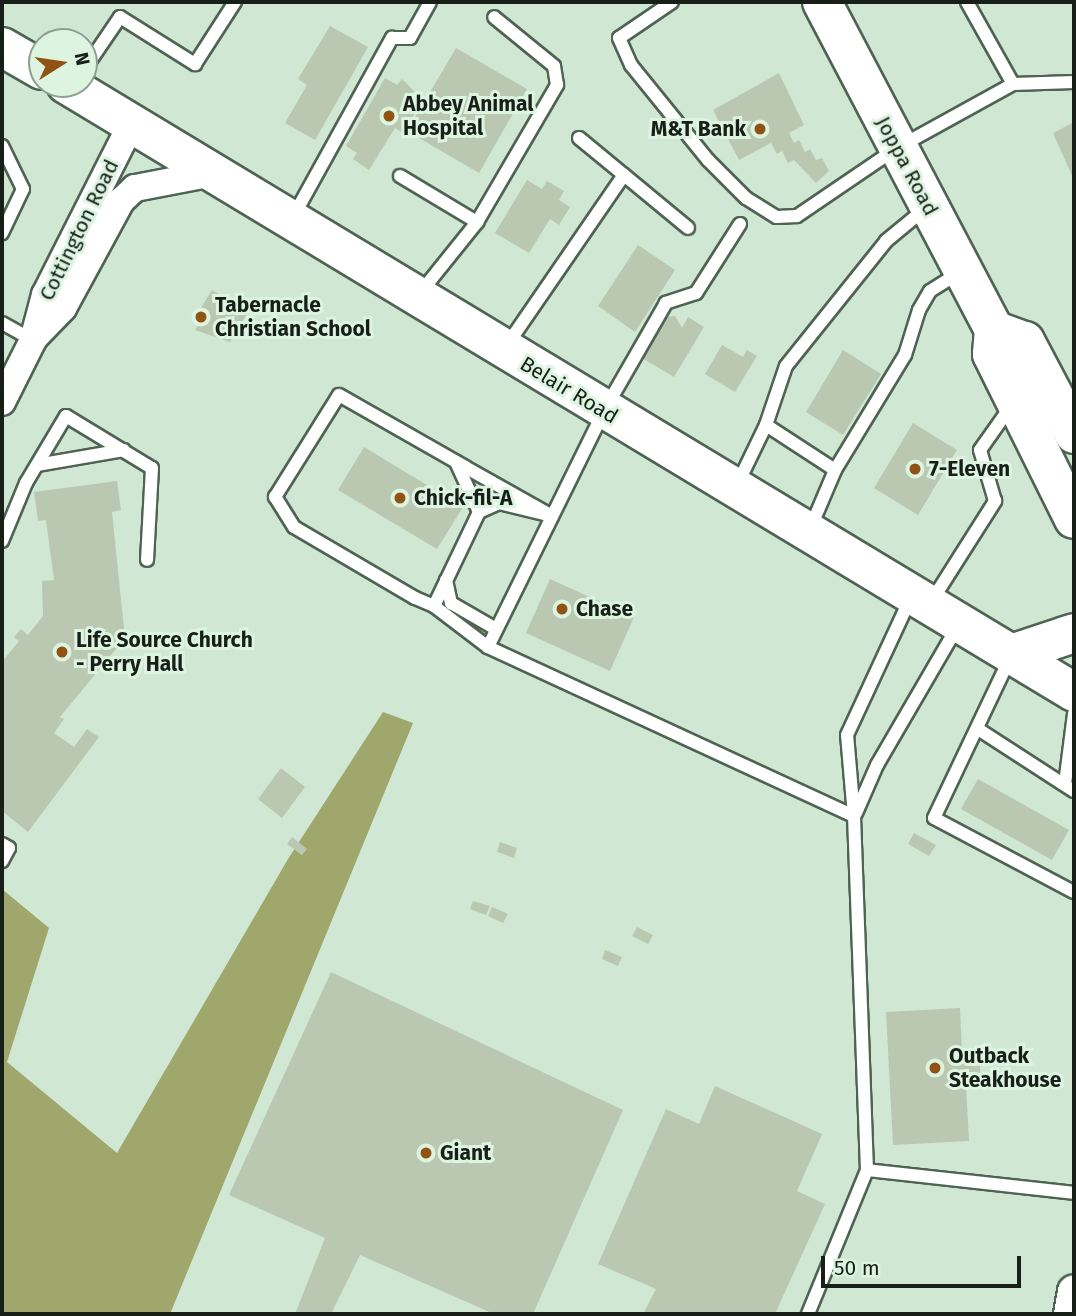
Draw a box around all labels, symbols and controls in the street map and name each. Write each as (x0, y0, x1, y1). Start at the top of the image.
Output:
north arrow (28, 28, 98, 98)
text: N (70, 50, 95, 67)
place label: Abbey Animal Hospital (403, 91, 533, 141)
marker: Abbey Animal Hospital (381, 108, 397, 124)
street label: Joppa Road (870, 112, 944, 220)
place label: M&T Bank (651, 116, 746, 142)
marker: M&T Bank (752, 121, 768, 137)
street label: Cottington Road (34, 155, 124, 305)
place label: Tabernacle Christian School (215, 292, 371, 342)
marker: Tabernacle Christian School (193, 309, 209, 325)
street label: Belair Road (515, 351, 623, 429)
place label: 7-Eleven (929, 456, 1010, 482)
marker: 7-Eleven (907, 461, 923, 477)
place label: Chick-fil-A (414, 485, 512, 511)
marker: Chick-fil-A (392, 490, 408, 506)
place label: Chase (576, 596, 633, 622)
marker: Chase (554, 601, 570, 617)
place label: Life Source Church - Perry Hall (76, 627, 253, 677)
marker: Life Source Church - Perry Hall (54, 644, 70, 660)
place label: Outback Steakhouse (949, 1043, 1061, 1093)
marker: Outback Steakhouse (927, 1060, 943, 1076)
place label: Giant (440, 1140, 491, 1166)
marker: Giant (418, 1145, 434, 1161)
scale bar (824, 1242, 1024, 1286)
text: 50 m (834, 1255, 880, 1281)

